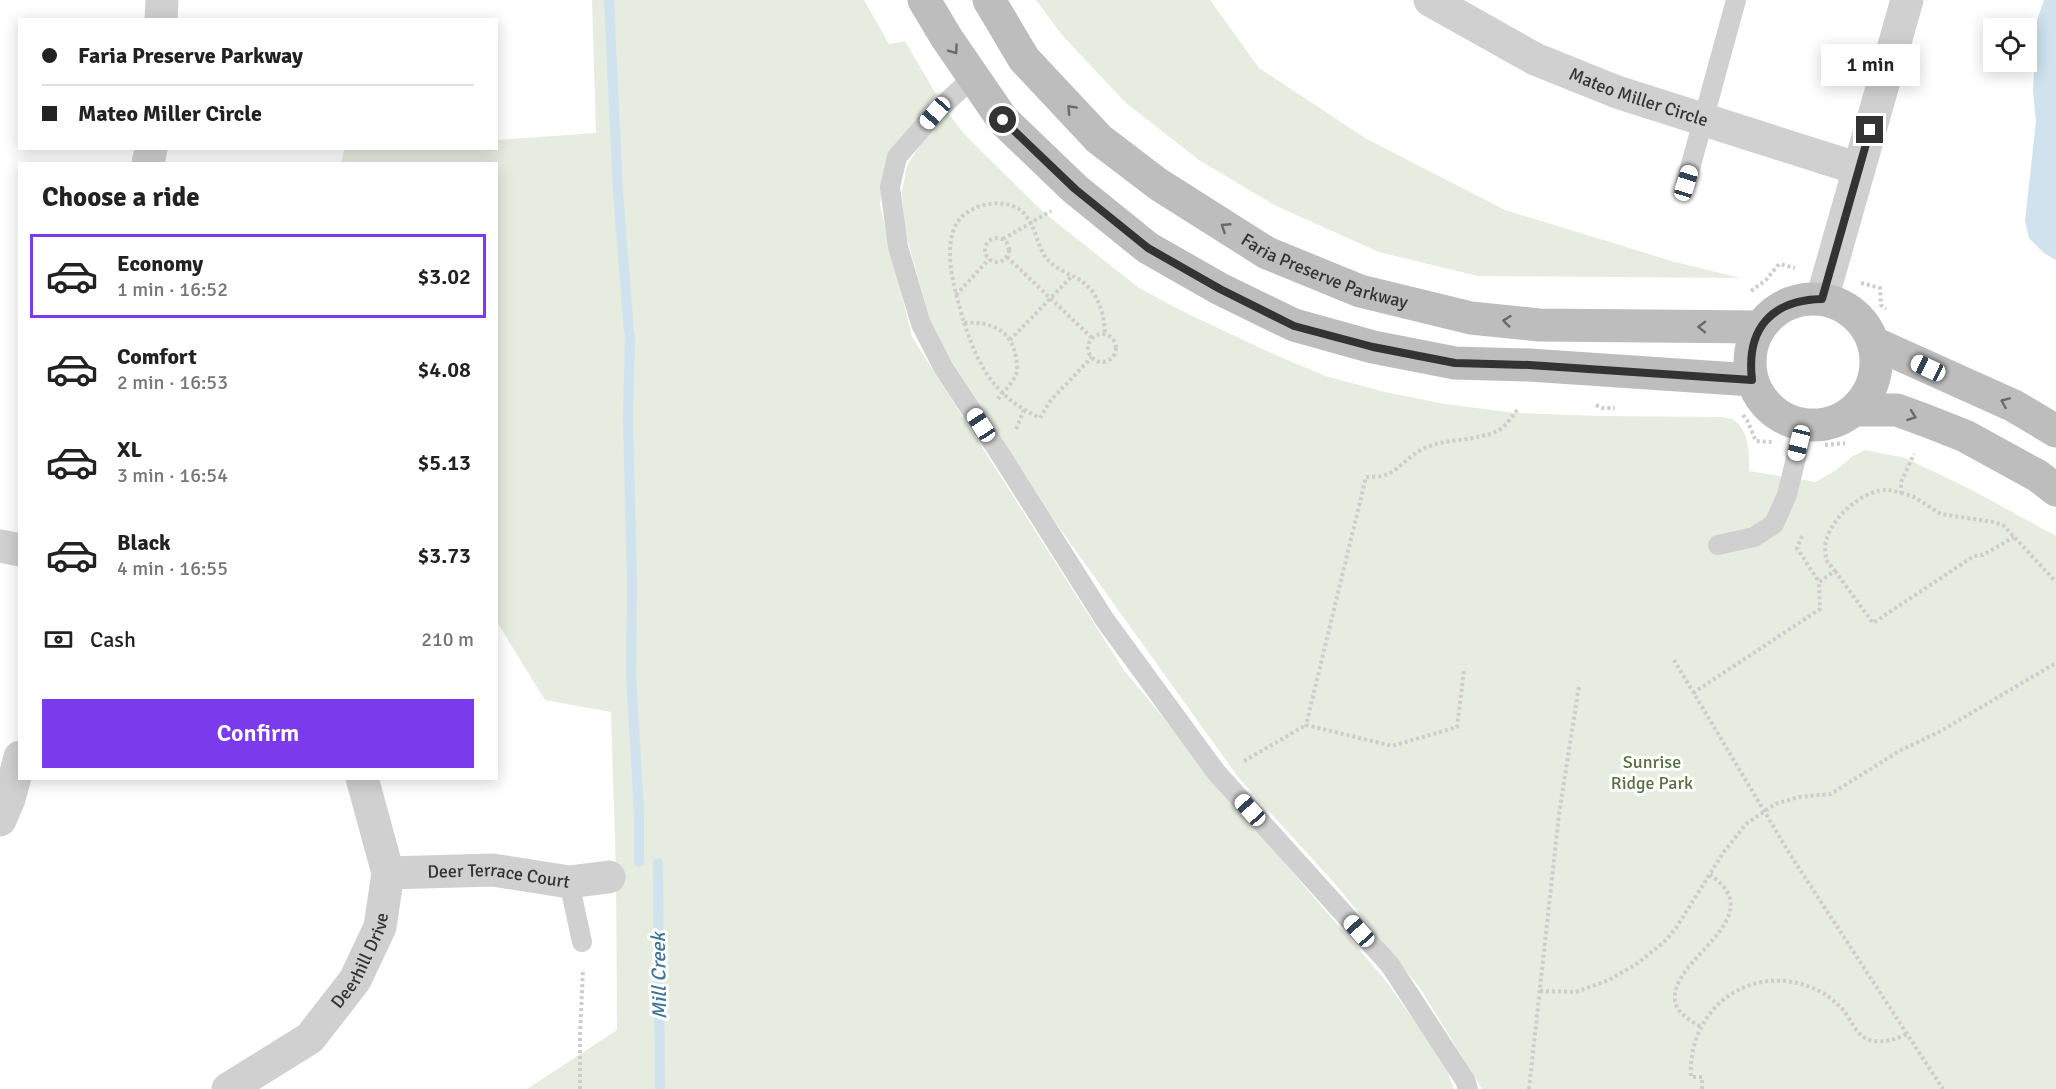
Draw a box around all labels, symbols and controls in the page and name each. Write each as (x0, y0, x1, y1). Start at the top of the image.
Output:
map controls (1983, 18, 2037, 72)
button: locate (1983, 18, 2037, 72)
text: Faria Preserve Parkway (78, 42, 303, 69)
one-way arrow (947, 43, 958, 54)
callout: 1 min (1820, 43, 1920, 85)
text: 1 min (1847, 52, 1894, 77)
street label: Mateo Miller Circle (1566, 63, 1711, 131)
car (916, 94, 954, 132)
text: Mateo Miller Circle (78, 100, 262, 127)
one-way arrow (1067, 105, 1078, 116)
route start (989, 106, 1016, 133)
route end (1856, 116, 1883, 143)
car (1672, 163, 1700, 203)
text: Choose a ride (42, 181, 200, 214)
one-way arrow (1220, 223, 1231, 234)
street label: Faria Preserve Parkway (1237, 229, 1411, 313)
icon: car (45, 249, 99, 303)
text: Economy (117, 250, 203, 277)
text: $3.02 (417, 263, 471, 290)
text: 1 min · 16:52 (117, 277, 228, 302)
one-way arrow (1502, 315, 1511, 328)
one-way arrow (1697, 321, 1706, 333)
icon: car (45, 342, 99, 396)
text: Comfort (117, 343, 197, 370)
car (1908, 352, 1948, 384)
text: $4.08 (417, 356, 471, 383)
text: 2 min · 16:53 (117, 370, 228, 395)
one-way arrow (2001, 397, 2012, 409)
car (964, 405, 998, 445)
one-way arrow (1907, 408, 1917, 421)
car (1786, 423, 1812, 463)
icon: car (45, 435, 99, 489)
text: XL (117, 436, 142, 463)
text: $5.13 (417, 449, 471, 476)
text: 3 min · 16:54 (117, 463, 228, 488)
icon: car (45, 528, 99, 582)
text: Black (117, 529, 171, 556)
text: $3.73 (417, 542, 471, 569)
text: 4 min · 16:55 (117, 556, 228, 581)
icon: cash (42, 623, 75, 656)
text: Cash (90, 626, 136, 653)
text: 210 m (421, 627, 474, 652)
button: Confirm (42, 699, 474, 768)
park label: Sunrise Ridge Park (1611, 751, 1693, 794)
car (1231, 791, 1269, 829)
street label: Deer Terrace Court (427, 859, 571, 893)
street label: Deerhill Drive (326, 911, 393, 1013)
car (1340, 912, 1378, 950)
water label: Mill Creek (646, 931, 672, 1020)

